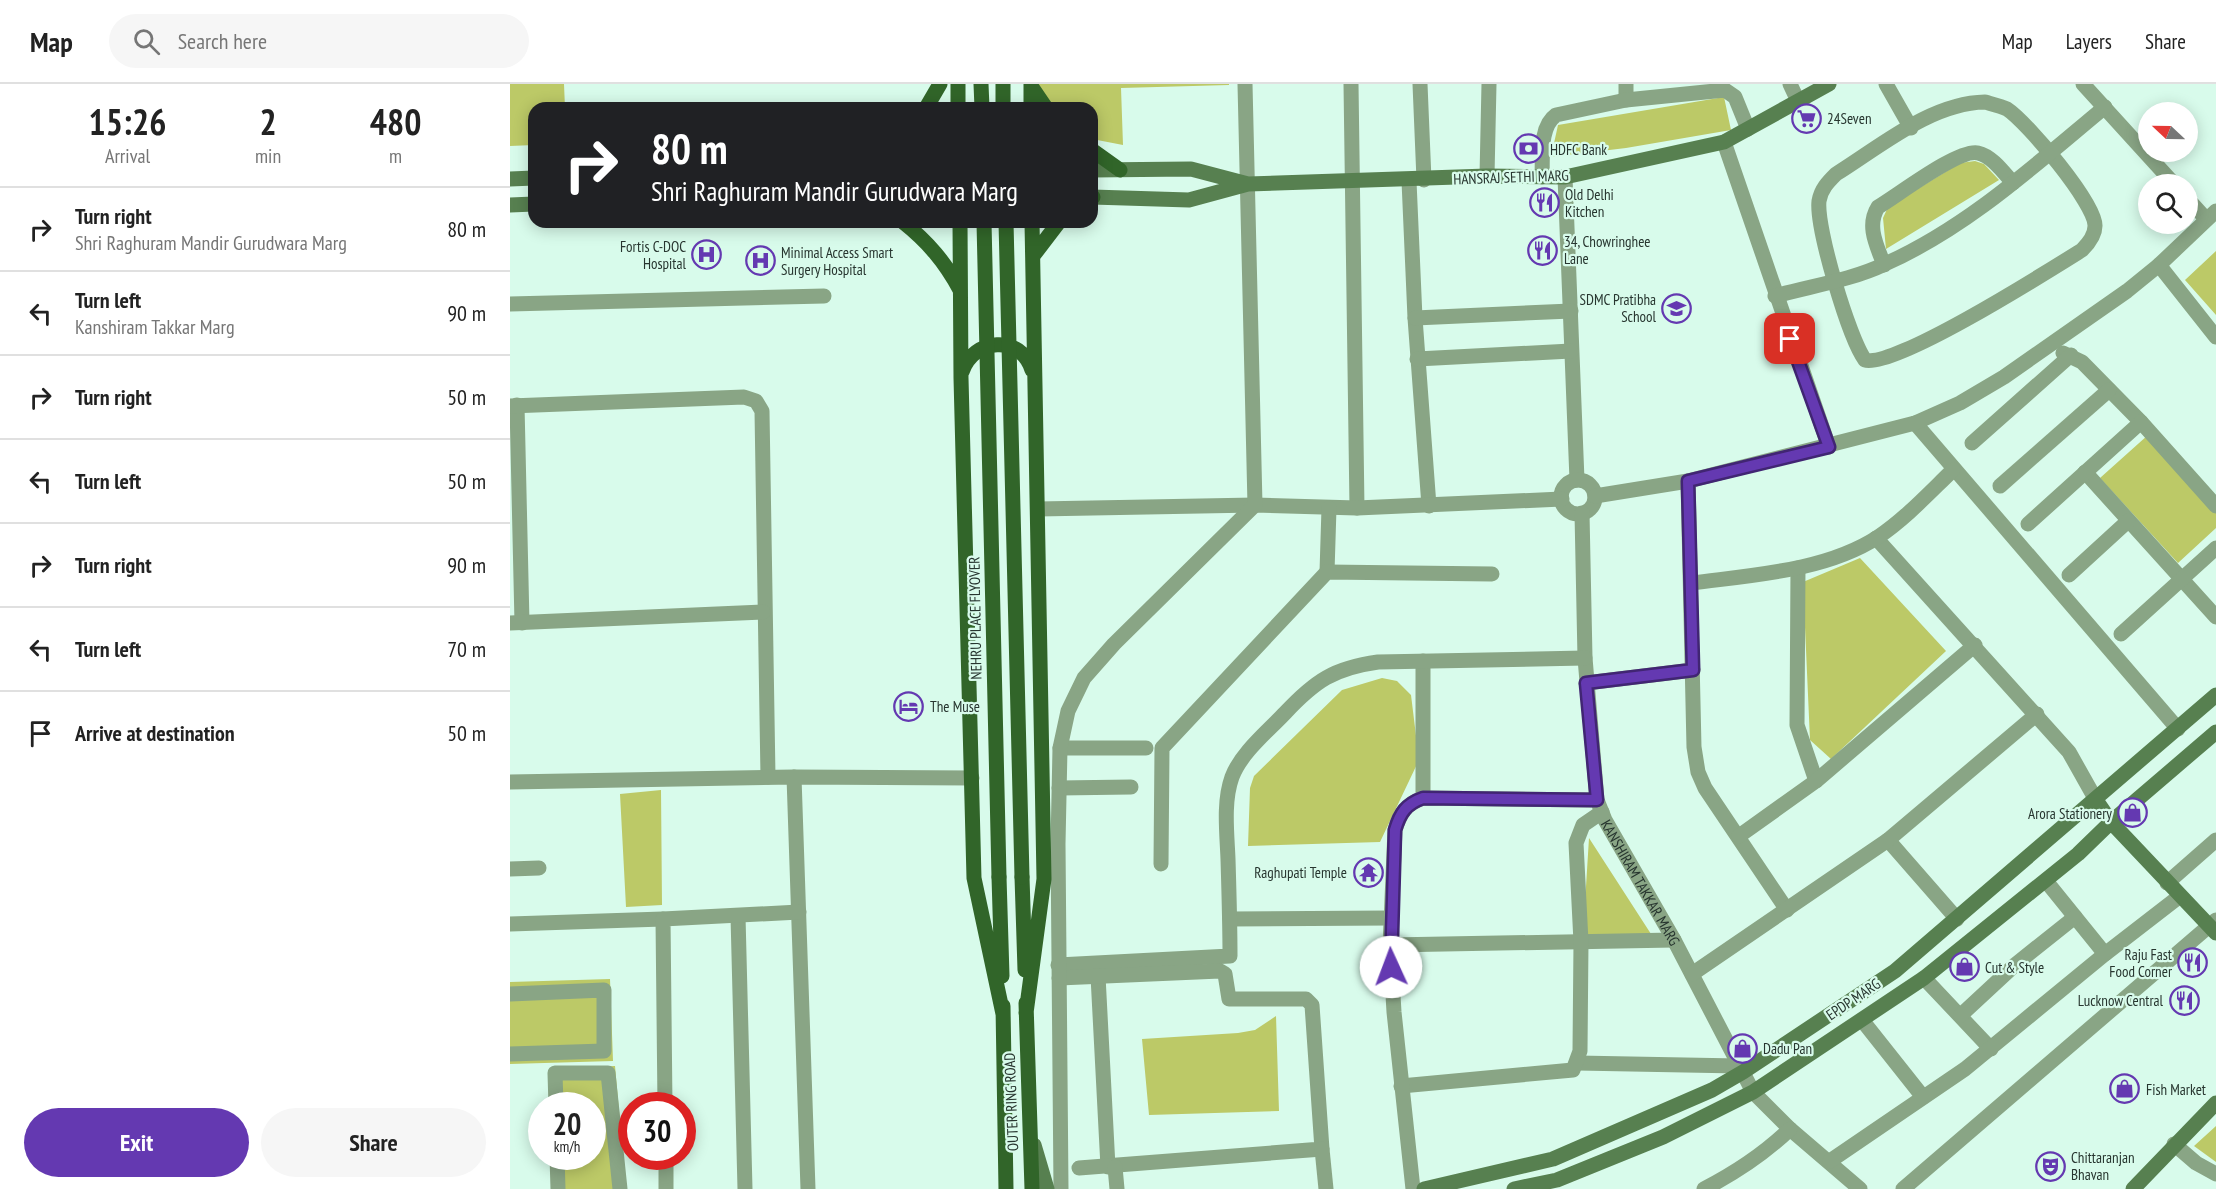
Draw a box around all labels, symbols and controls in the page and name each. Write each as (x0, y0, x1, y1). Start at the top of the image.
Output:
search box (109, 14, 529, 68)
text: Map (30, 23, 73, 60)
icon: search (130, 25, 163, 58)
text: Search here (178, 27, 267, 55)
text: Map (2002, 28, 2033, 55)
text: Layers (2066, 28, 2112, 55)
text: Share (2145, 28, 2186, 55)
text: 15:26 (89, 98, 166, 145)
text: 2 (259, 98, 277, 145)
text: 480 (370, 98, 421, 145)
supermarket icon: 24Seven (1790, 102, 1822, 134)
north arrow (2138, 102, 2198, 162)
map controls (2138, 102, 2198, 234)
place label: 24Seven (1827, 109, 1871, 128)
text: 80 m (651, 121, 728, 176)
icon: right (552, 126, 630, 204)
bank icon: HDFC Bank (1513, 133, 1545, 165)
place label: HDFC Bank (1550, 140, 1607, 159)
text: Arrival (105, 143, 150, 169)
text: min (255, 143, 281, 169)
text: m (389, 143, 402, 169)
street label: HANSRAJ SETHI MARG (1453, 165, 1569, 189)
text: Shri Raghuram Mandir Gurudwara Marg (651, 174, 1018, 208)
button: search (2138, 174, 2198, 234)
place label: Old Delhi Kitchen (1565, 185, 1614, 221)
restaurant icon: Old Delhi Kitchen (1528, 187, 1560, 219)
text: Turn right (75, 202, 152, 230)
icon: right (24, 213, 57, 246)
text: 80 m (447, 215, 486, 243)
text: Shri Raghuram Mandir Gurudwara Marg (75, 230, 347, 256)
place label: 34, Chowringhee Lane (1564, 232, 1650, 268)
restaurant icon: 34, Chowringhee Lane (1527, 234, 1559, 266)
place label: Fortis C-DOC Hospital (620, 237, 686, 273)
hospital icon: Fortis C-DOC Hospital (691, 239, 723, 271)
place label: Minimal Access Smart Surgery Hospital (781, 243, 893, 279)
hospital icon: Minimal Access Smart Surgery Hospital (744, 245, 776, 277)
text: Turn left (75, 286, 141, 314)
place label: SDMC Pratibha School (1580, 290, 1656, 326)
school or university icon: SDMC Pratibha School (1661, 292, 1693, 324)
icon: left (24, 297, 57, 330)
text: 90 m (447, 299, 486, 327)
pin (1764, 313, 1815, 364)
text: Kanshiram Takkar Marg (75, 314, 235, 340)
icon: arrive (1773, 322, 1806, 355)
icon: right (24, 381, 57, 414)
text: Turn right (75, 383, 152, 411)
text: 50 m (447, 383, 486, 411)
icon: left (24, 465, 57, 498)
text: Turn left (75, 467, 141, 495)
text: 50 m (447, 467, 486, 495)
icon: right (24, 549, 57, 582)
text: Turn right (75, 551, 152, 579)
text: 90 m (447, 551, 486, 579)
street label: NEHRU PLACE FLYOVER (964, 556, 986, 680)
icon: left (24, 633, 57, 666)
text: Turn left (75, 635, 141, 663)
text: 70 m (447, 635, 486, 663)
hotel icon: The Muse (893, 690, 925, 722)
place label: The Muse (930, 697, 980, 716)
icon: arrive (24, 717, 57, 750)
text: Arrive at destination (75, 719, 235, 747)
text: 50 m (447, 719, 486, 747)
shop icon: Arora Stationery (2117, 797, 2149, 829)
place label: Arora Stationery (2028, 804, 2112, 823)
street label: KANSHIRAM TAKKAR MARG (1597, 816, 1685, 949)
temple icon: Raghupati Temple (1352, 856, 1384, 888)
place label: Raghupati Temple (1254, 863, 1347, 882)
position arrow (1359, 935, 1423, 999)
place label: Raju Fast Food Corner (2109, 945, 2173, 981)
restaurant icon: Raju Fast Food Corner (2177, 947, 2209, 979)
shop icon: Cut & Style (1948, 951, 1980, 983)
place label: Cut & Style (1985, 958, 2044, 977)
street label: EPDP MARG (1822, 974, 1884, 1024)
restaurant icon: Lucknow Central (2168, 984, 2200, 1016)
place label: Lucknow Central (2078, 991, 2163, 1010)
shop icon: Dadu Pan (1726, 1032, 1758, 1064)
place label: Dadu Pan (1763, 1039, 1812, 1058)
street label: OUTER RING ROAD (1000, 1052, 1022, 1152)
shop icon: Fish Market (2109, 1073, 2141, 1105)
place label: Fish Market (2146, 1080, 2206, 1099)
speed limit sign: 30 (618, 1092, 696, 1170)
text: 20 (553, 1104, 581, 1143)
button: Exit (24, 1108, 249, 1177)
button: Share (261, 1108, 486, 1177)
text: km/h (554, 1137, 580, 1156)
place label: Chittaranjan Bhavan (2071, 1148, 2134, 1184)
theatre icon: Chittaranjan Bhavan (2034, 1150, 2066, 1182)

